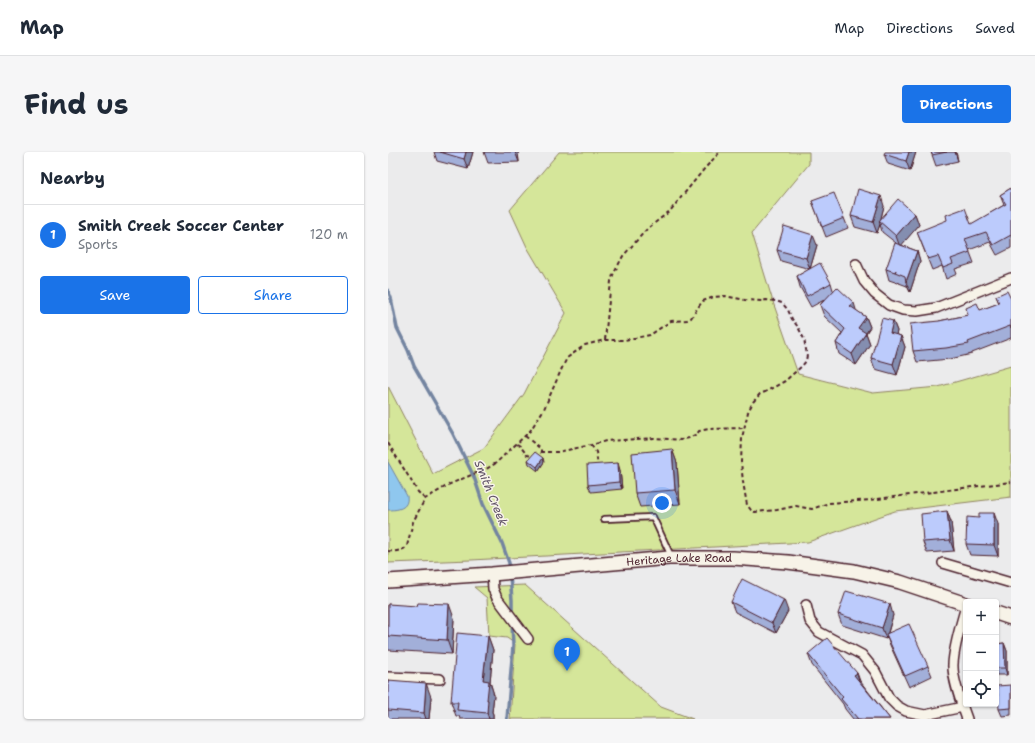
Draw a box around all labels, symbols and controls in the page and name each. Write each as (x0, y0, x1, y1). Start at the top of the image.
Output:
text: Map (20, 15, 64, 40)
text: Map (835, 19, 865, 37)
text: Directions (887, 19, 953, 37)
text: Saved (975, 19, 1015, 37)
text: Find us (24, 85, 129, 123)
button: Directions (902, 85, 1011, 123)
text: Nearby (40, 167, 105, 189)
text: Smith Creek Soccer Center (78, 216, 284, 236)
text: 1 (50, 226, 56, 243)
text: 120 m (310, 226, 348, 243)
text: Sports (78, 236, 118, 253)
button: Save (40, 276, 190, 314)
button: Share (198, 276, 348, 314)
water label: Smith Creek (471, 458, 512, 528)
your location (652, 493, 672, 513)
street label: Heritage Lake Road (626, 551, 732, 570)
map controls (963, 599, 999, 707)
button: + (963, 599, 999, 635)
button: − (963, 635, 999, 671)
pin: 1 (554, 638, 580, 671)
button: locate (963, 671, 999, 707)

